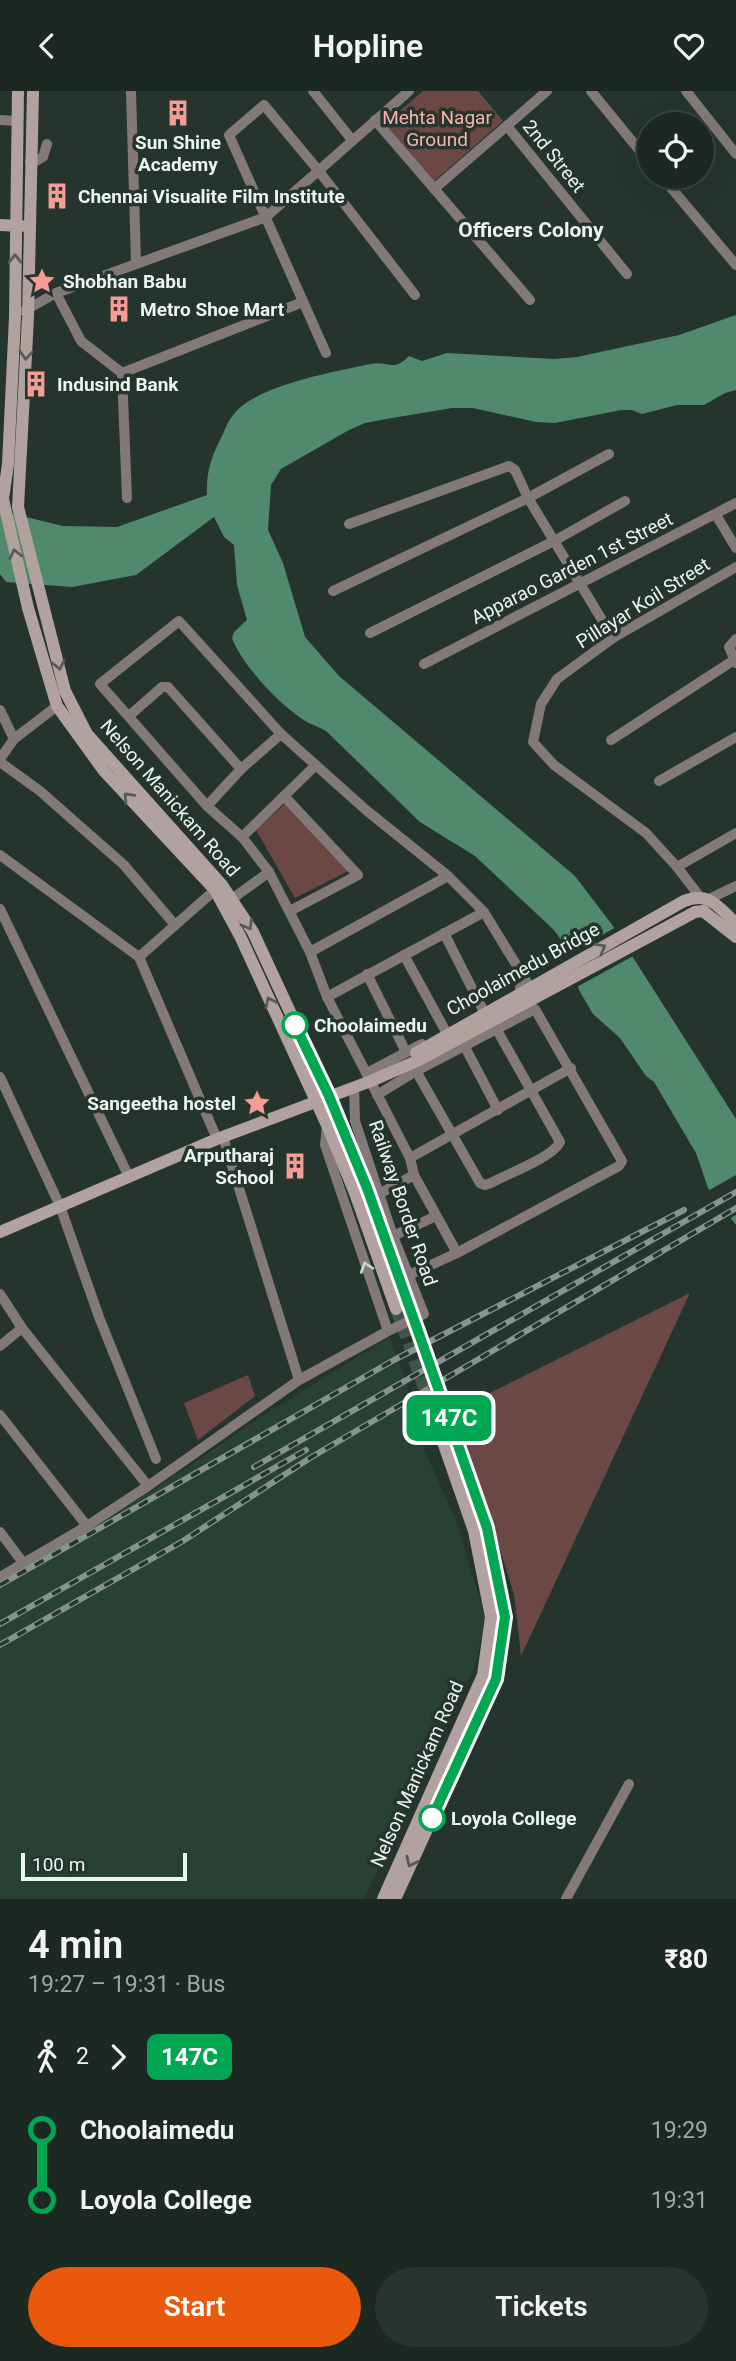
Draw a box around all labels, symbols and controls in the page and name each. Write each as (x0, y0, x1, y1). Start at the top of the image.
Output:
icon: back (28, 27, 66, 65)
text: Hopline (313, 27, 423, 65)
icon: heart (670, 27, 708, 65)
building icon: Sun Shine Academy (163, 98, 193, 128)
park label: Mehta Nagar Ground (382, 106, 492, 151)
map controls (637, 112, 714, 189)
button: locate (637, 112, 714, 189)
street label: 2nd Street (518, 115, 590, 197)
place label: Sun Shine Academy (135, 131, 221, 176)
building icon: Chennai Visualite Film Institute (42, 181, 72, 211)
place label: Chennai Visualite Film Institute (78, 185, 345, 208)
district label: Officers Colony (458, 218, 604, 242)
one-way arrow (7, 254, 23, 264)
place icon: Shobhan Babu (27, 266, 57, 296)
place label: Shobhan Babu (63, 270, 187, 293)
building icon: Metro Shoe Mart (104, 294, 134, 324)
place label: Metro Shoe Mart (140, 298, 285, 321)
one-way arrow (19, 350, 34, 361)
building icon: Indusind Bank (21, 369, 51, 399)
place label: Indusind Bank (57, 373, 179, 396)
street label: Apparao Garden 1st Street (467, 507, 677, 629)
one-way arrow (9, 548, 24, 560)
street label: Pillayar Koil Street (572, 553, 714, 653)
one-way arrow (51, 659, 65, 671)
street label: Nelson Manickam Road (95, 715, 245, 881)
one-way arrow (124, 792, 137, 805)
street label: Choolaimedu Bridge (443, 917, 603, 1021)
one-way arrow (240, 918, 253, 931)
one-way arrow (594, 943, 606, 956)
one-way arrow (264, 997, 278, 1009)
marker: Choolaimedu (282, 1012, 308, 1038)
place label: Choolaimedu (314, 1014, 427, 1037)
place icon: Sangeetha hostel (242, 1088, 272, 1118)
place label: Sangeetha hostel (87, 1092, 236, 1115)
street label: Railway Border Road (364, 1117, 442, 1289)
place label: Arputharaj School (184, 1144, 274, 1189)
building icon: Arputharaj School (280, 1151, 310, 1181)
one-way arrow (360, 1261, 374, 1273)
line badge: 147C (400, 1395, 498, 1441)
text: 147C (420, 1404, 478, 1432)
street label: Nelson Manickam Road (366, 1678, 468, 1870)
marker: Loyola College (419, 1805, 445, 1831)
place label: Loyola College (451, 1807, 577, 1830)
scale bar (21, 1850, 187, 1882)
text: 100 m (32, 1853, 85, 1876)
one-way arrow (405, 1855, 419, 1868)
text: 4 min (28, 1923, 123, 1967)
text: ₹80 (664, 1944, 708, 1974)
text: 19:27 – 19:31 · Bus (28, 1971, 225, 1998)
icon: walk (28, 2038, 66, 2076)
icon: forward (99, 2038, 137, 2076)
text: 2 (76, 2043, 89, 2070)
text: 147C (161, 2043, 218, 2071)
text: Choolaimedu (80, 2115, 234, 2145)
text: 19:29 (651, 2117, 708, 2144)
text: Loyola College (80, 2185, 252, 2215)
text: 19:31 (651, 2187, 708, 2214)
button: Start (28, 2267, 361, 2347)
button: Tickets (375, 2267, 708, 2347)

